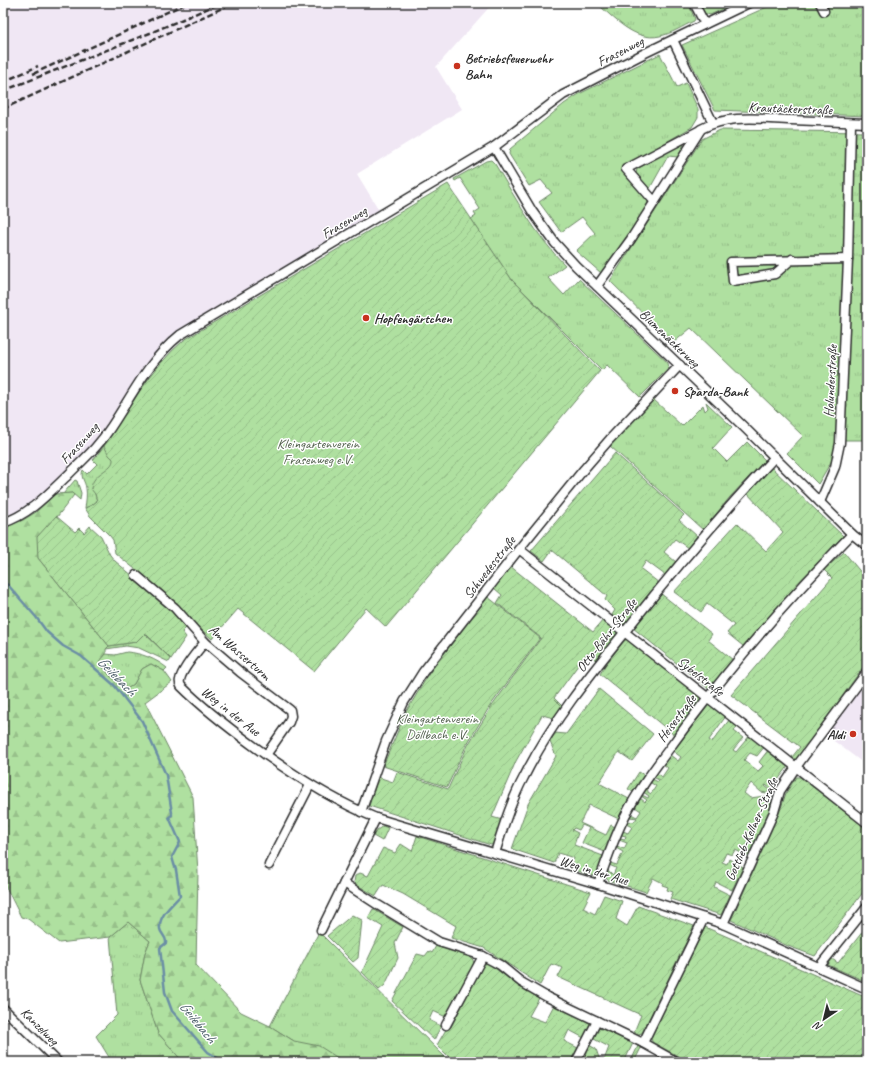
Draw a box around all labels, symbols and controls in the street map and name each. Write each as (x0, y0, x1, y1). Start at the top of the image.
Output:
street label: Frasenweg (594, 32, 647, 70)
place label: Betriebsfeuerwehr Bahn (465, 50, 554, 83)
marker: Betriebsfeuerwehr Bahn (452, 61, 462, 71)
street label: Krautäckerstraße (748, 99, 834, 119)
street label: Frasenweg (319, 202, 371, 243)
street label: Blumenäckerweg (636, 306, 704, 372)
place label: Hopfengärtchen (374, 310, 452, 327)
marker: Hopfengärtchen (361, 313, 371, 323)
street label: Holunderstraße (820, 343, 841, 418)
place label: Sparda-Bank (683, 383, 749, 400)
marker: Sparda-Bank (670, 386, 680, 396)
street label: Frasenweg (56, 418, 103, 467)
park label: Kleingartenverein Frasenweg e.V. (277, 435, 360, 468)
street label: Schwedesstraße (460, 531, 520, 602)
street label: Otto-Bähr-Straße (572, 594, 641, 675)
street label: Am Wasserturm (205, 621, 275, 685)
water label: Geilebach (93, 652, 141, 701)
street label: Sybelstraße (674, 653, 729, 701)
street label: Weg in der Aue (198, 683, 265, 741)
street label: Heisestraße (653, 690, 701, 745)
park label: Kleingartenverein Döllbach e.V. (396, 710, 479, 743)
place label: Aldi (827, 726, 847, 743)
marker: Aldi (848, 729, 858, 739)
street label: Gottlieb-Kellner-Straße (721, 774, 782, 883)
street label: Weg in der Aue (558, 852, 631, 889)
water label: Geilebach (175, 998, 221, 1048)
north arrow (804, 999, 844, 1039)
street label: Kanzelweg (17, 1004, 63, 1050)
text: N (810, 1018, 825, 1035)

